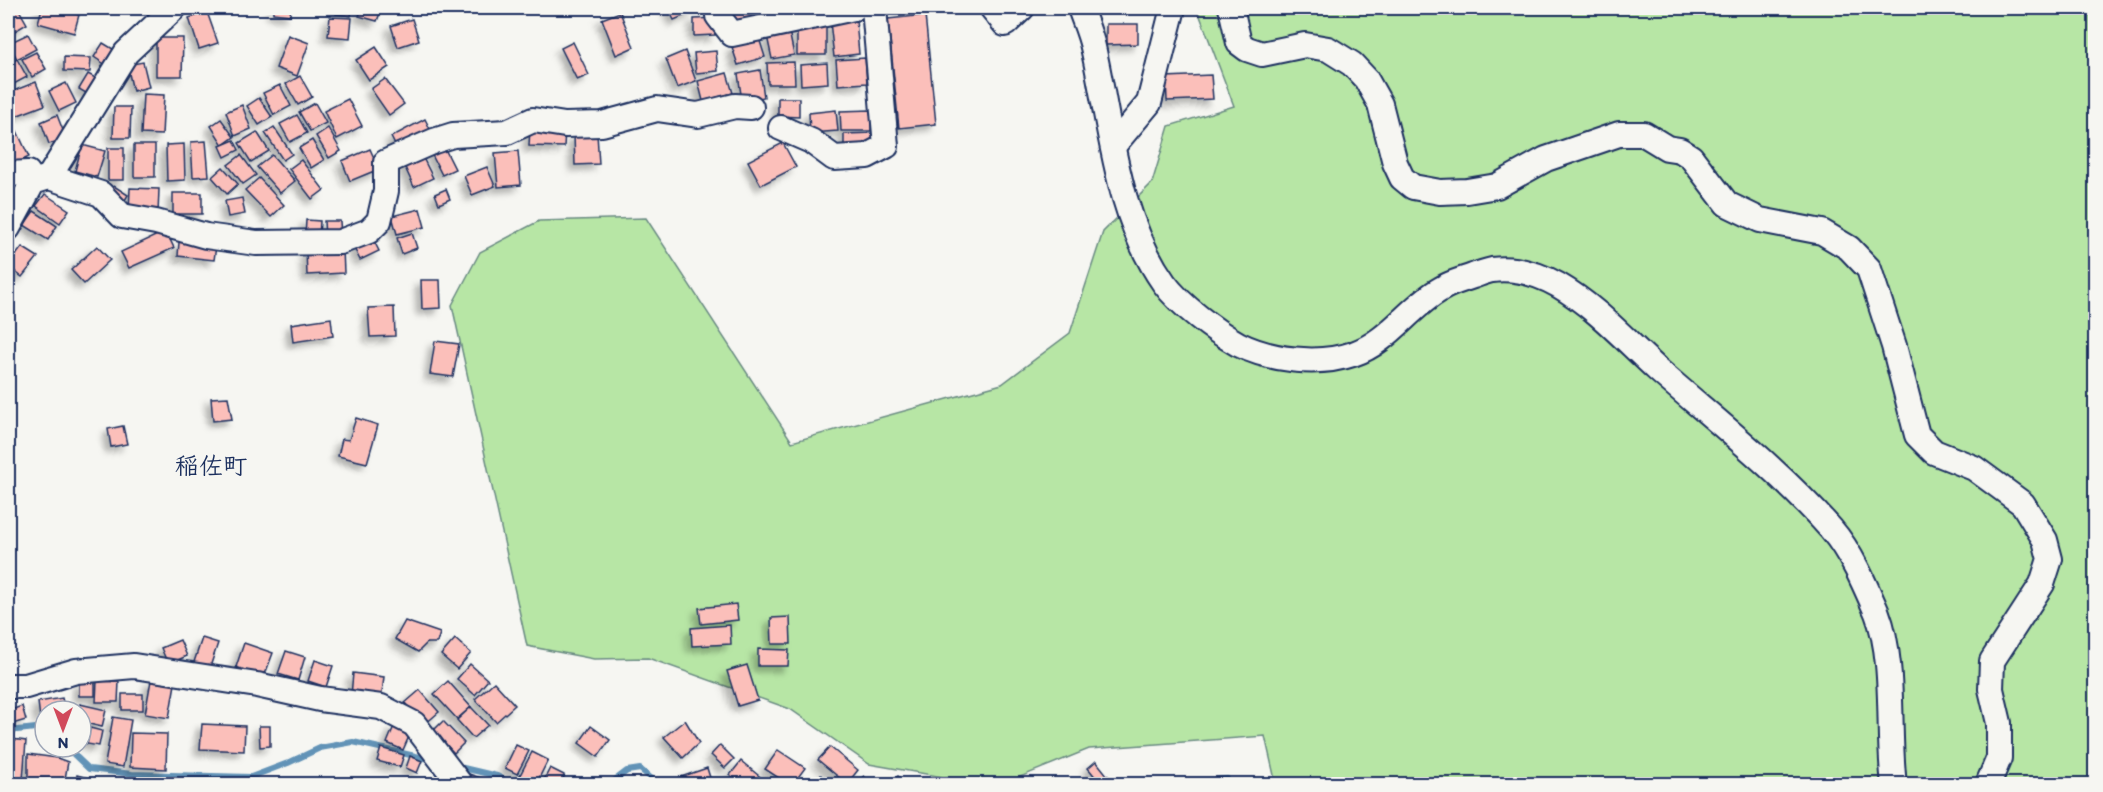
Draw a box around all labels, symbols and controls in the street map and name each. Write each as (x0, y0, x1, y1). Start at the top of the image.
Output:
district label: 稲佐町 (175, 451, 247, 480)
north arrow (33, 699, 93, 759)
text: N (58, 734, 68, 753)

